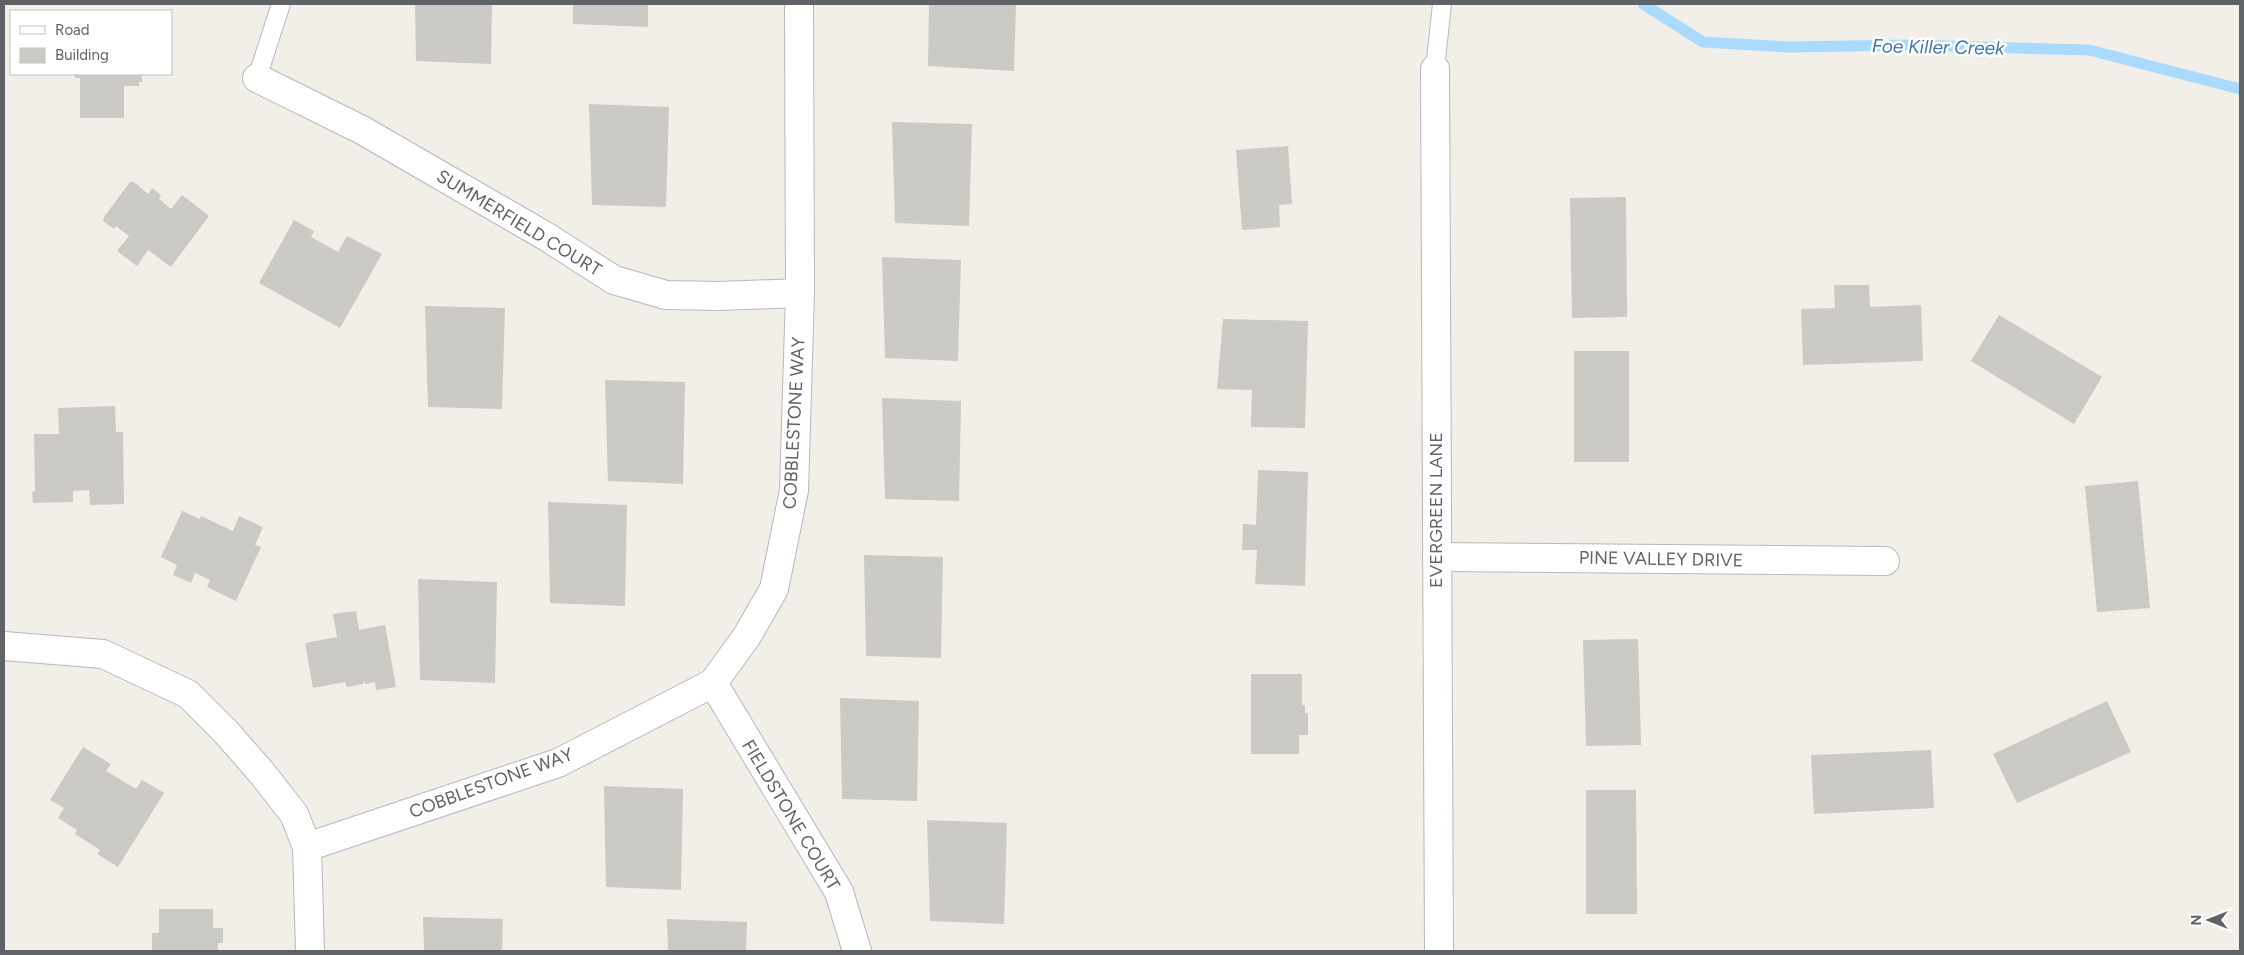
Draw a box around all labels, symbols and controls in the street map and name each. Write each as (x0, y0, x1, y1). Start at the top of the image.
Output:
legend (10, 10, 172, 75)
text: Road (55, 21, 90, 39)
water label: Foe Killer Creek (1872, 34, 2005, 60)
text: Building (55, 46, 109, 64)
street label: SUMMERFIELD COURT (433, 165, 605, 281)
street label: COBBLESTONE WAY (779, 336, 810, 510)
street label: EVERGREEN LANE (1425, 432, 1447, 588)
street label: PINE VALLEY DRIVE (1579, 547, 1743, 571)
street label: FIELDSTONE COURT (737, 736, 845, 894)
street label: COBBLESTONE WAY (406, 743, 576, 823)
north arrow (2184, 895, 2234, 945)
text: N (2188, 915, 2205, 925)

